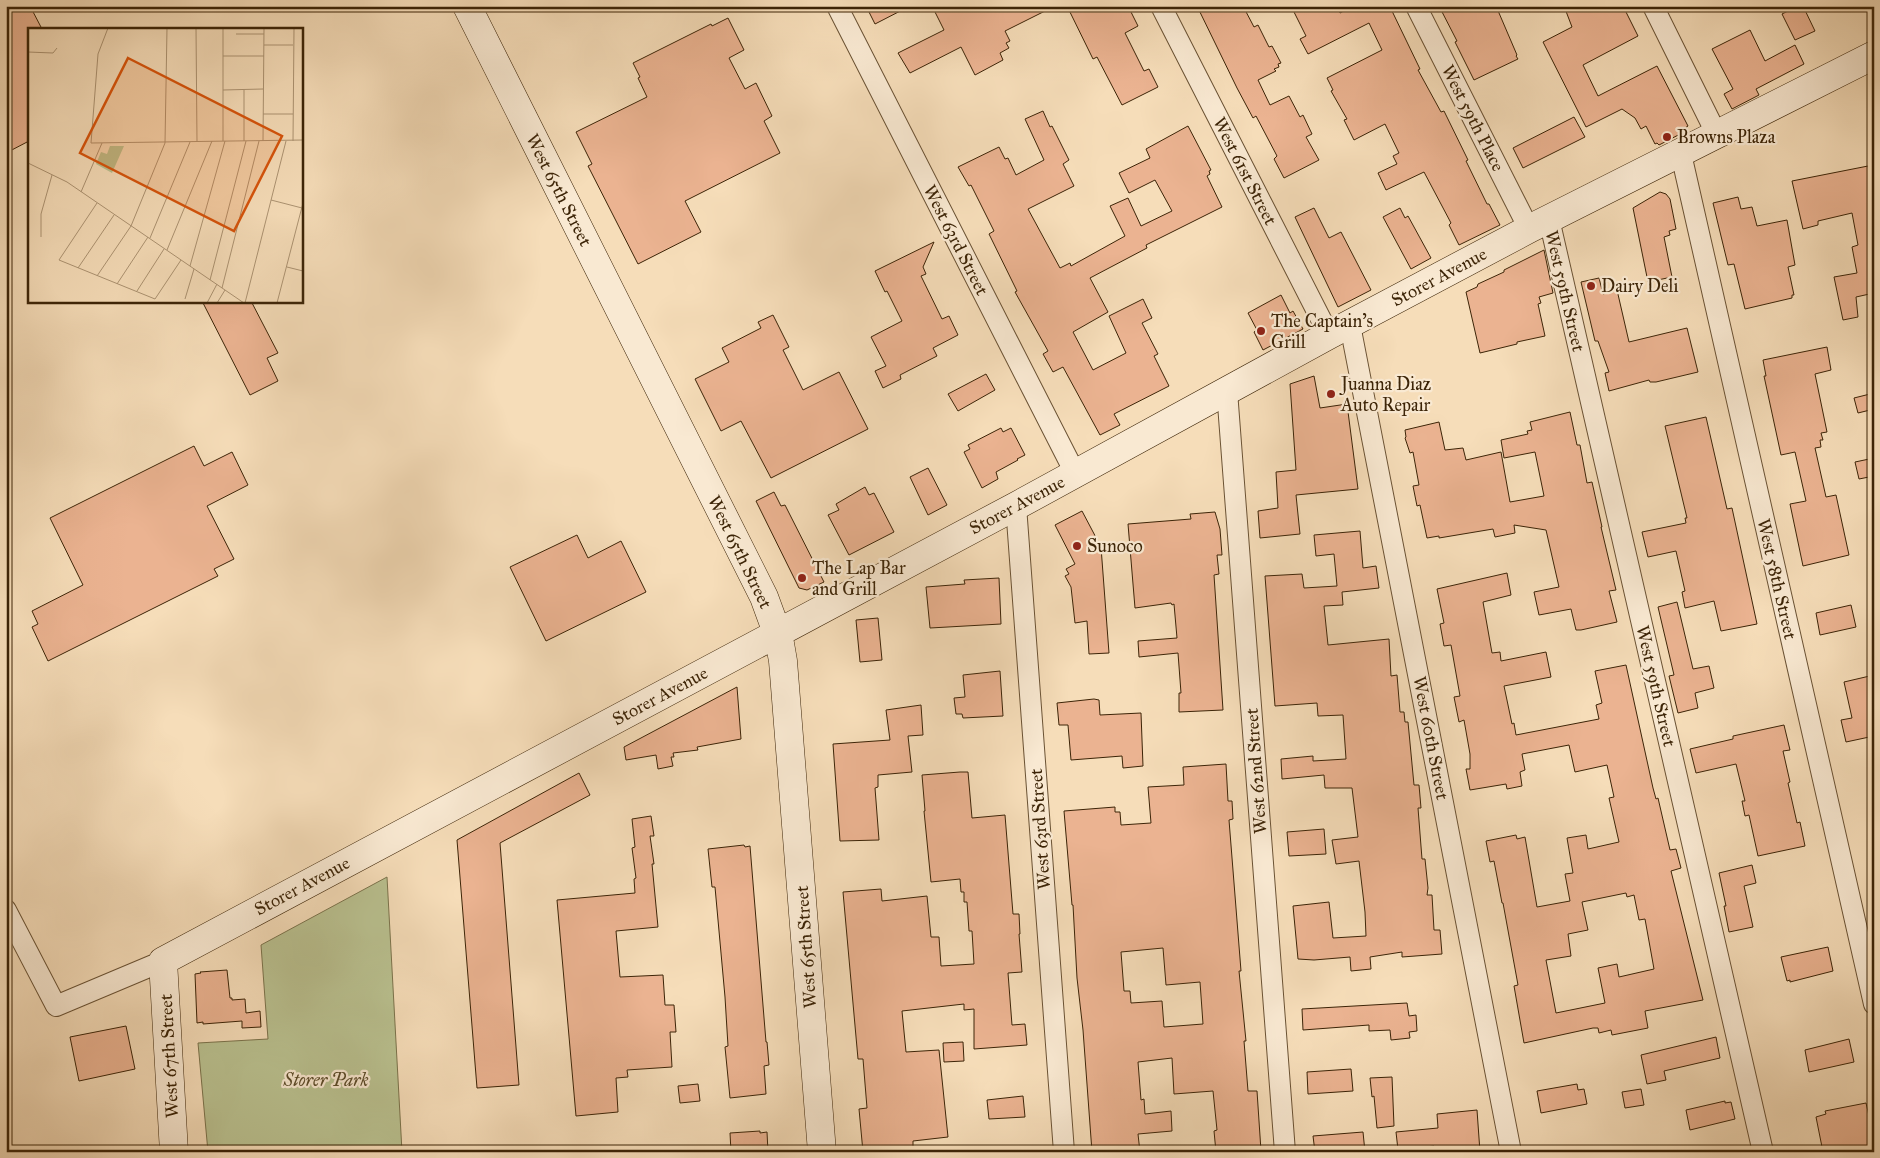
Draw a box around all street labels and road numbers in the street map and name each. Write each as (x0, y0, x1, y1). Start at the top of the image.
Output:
street label: West 59th Place (1437, 61, 1509, 175)
street label: West 61st Street (1208, 113, 1282, 229)
street label: West 65th Street (521, 130, 597, 250)
street label: West 63rd Street (919, 181, 994, 300)
street label: West 59th Street (1540, 228, 1590, 354)
street label: Storer Avenue (1388, 243, 1490, 311)
street label: Storer Avenue (966, 471, 1068, 539)
street label: West 65th Street (703, 492, 777, 613)
street label: West 58th Street (1752, 516, 1802, 642)
street label: West 59th Street (1631, 623, 1681, 749)
street label: Storer Avenue (609, 662, 711, 730)
street label: West 60th Street (1408, 674, 1454, 802)
street label: West 62nd Street (1241, 707, 1271, 835)
street label: West 63rd Street (1025, 767, 1055, 890)
street label: Storer Avenue (251, 852, 353, 920)
street label: West 65th Street (791, 884, 821, 1009)
street label: West 67th Street (155, 993, 183, 1119)

